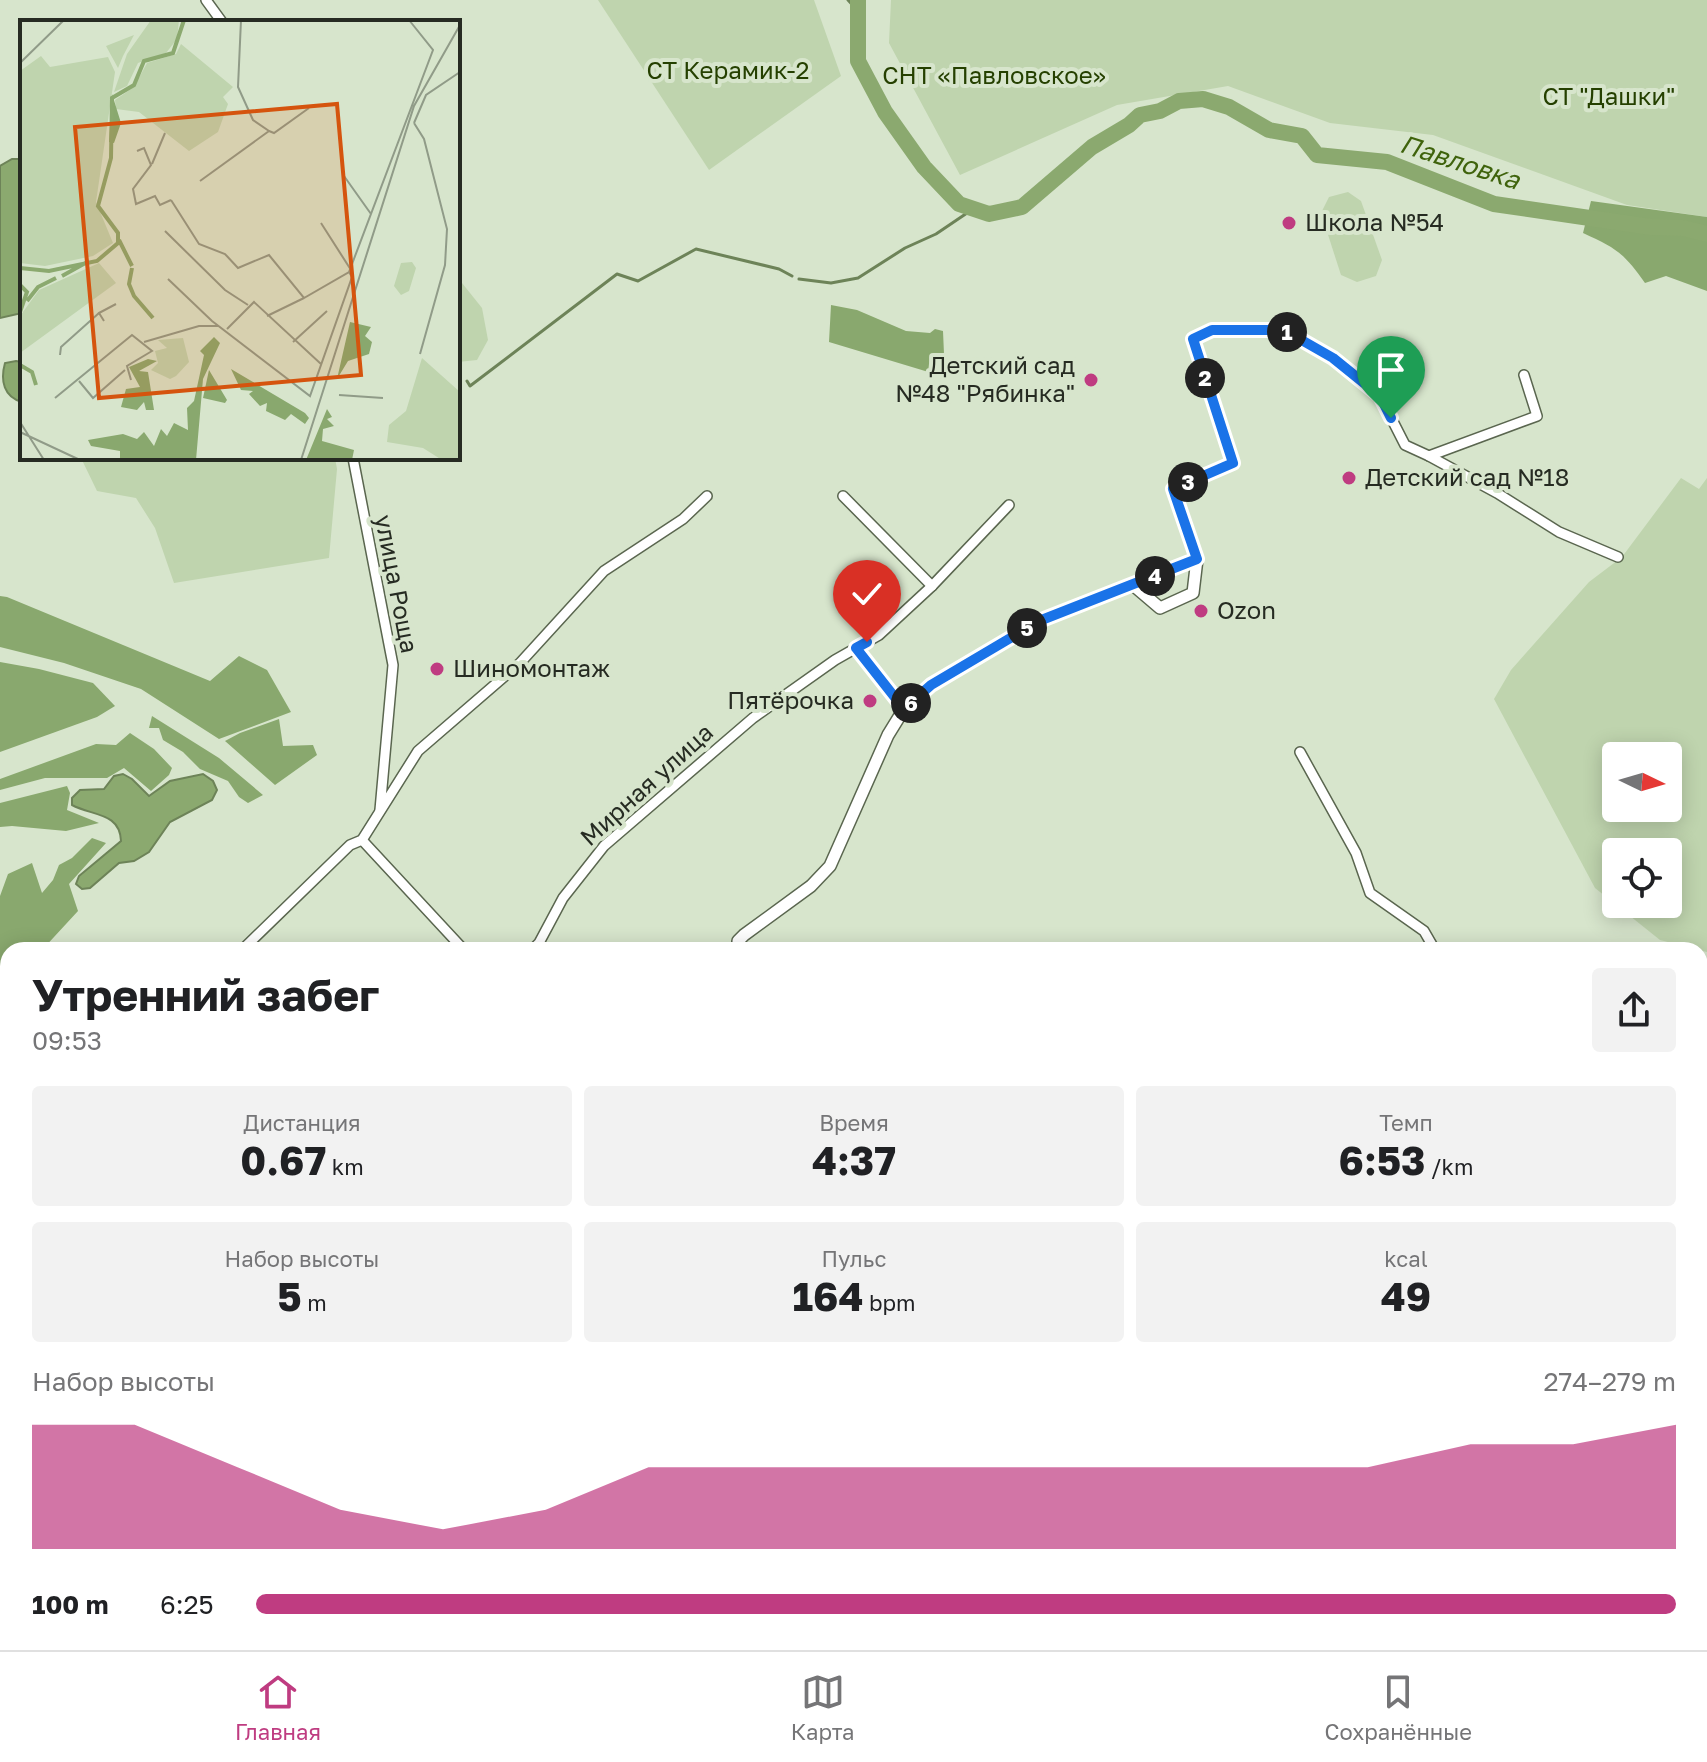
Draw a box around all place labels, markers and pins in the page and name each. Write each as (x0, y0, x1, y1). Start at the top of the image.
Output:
place label: Школа №54 (1305, 207, 1444, 236)
marker: Школа №54 (1280, 214, 1298, 232)
pin: 1 (1267, 312, 1307, 352)
pin (1357, 336, 1425, 418)
place label: Детский сад №48 "Рябинка" (895, 350, 1075, 407)
pin: 2 (1185, 358, 1225, 398)
marker: Детский сад №48 "Рябинка" (1082, 371, 1100, 389)
pin: 3 (1168, 462, 1208, 502)
place label: Детский сад №18 (1365, 462, 1569, 491)
marker: Детский сад №18 (1340, 469, 1358, 487)
pin: 4 (1135, 556, 1175, 596)
pin (833, 560, 901, 642)
place label: Ozon (1217, 595, 1276, 624)
marker: Ozon (1192, 602, 1210, 620)
pin: 5 (1007, 608, 1047, 648)
place label: Шиномонтаж (453, 653, 610, 682)
marker: Шиномонтаж (428, 660, 446, 678)
pin: 6 (891, 683, 931, 723)
place label: Пятёрочка (727, 685, 854, 714)
marker: Пятёрочка (861, 692, 879, 710)

